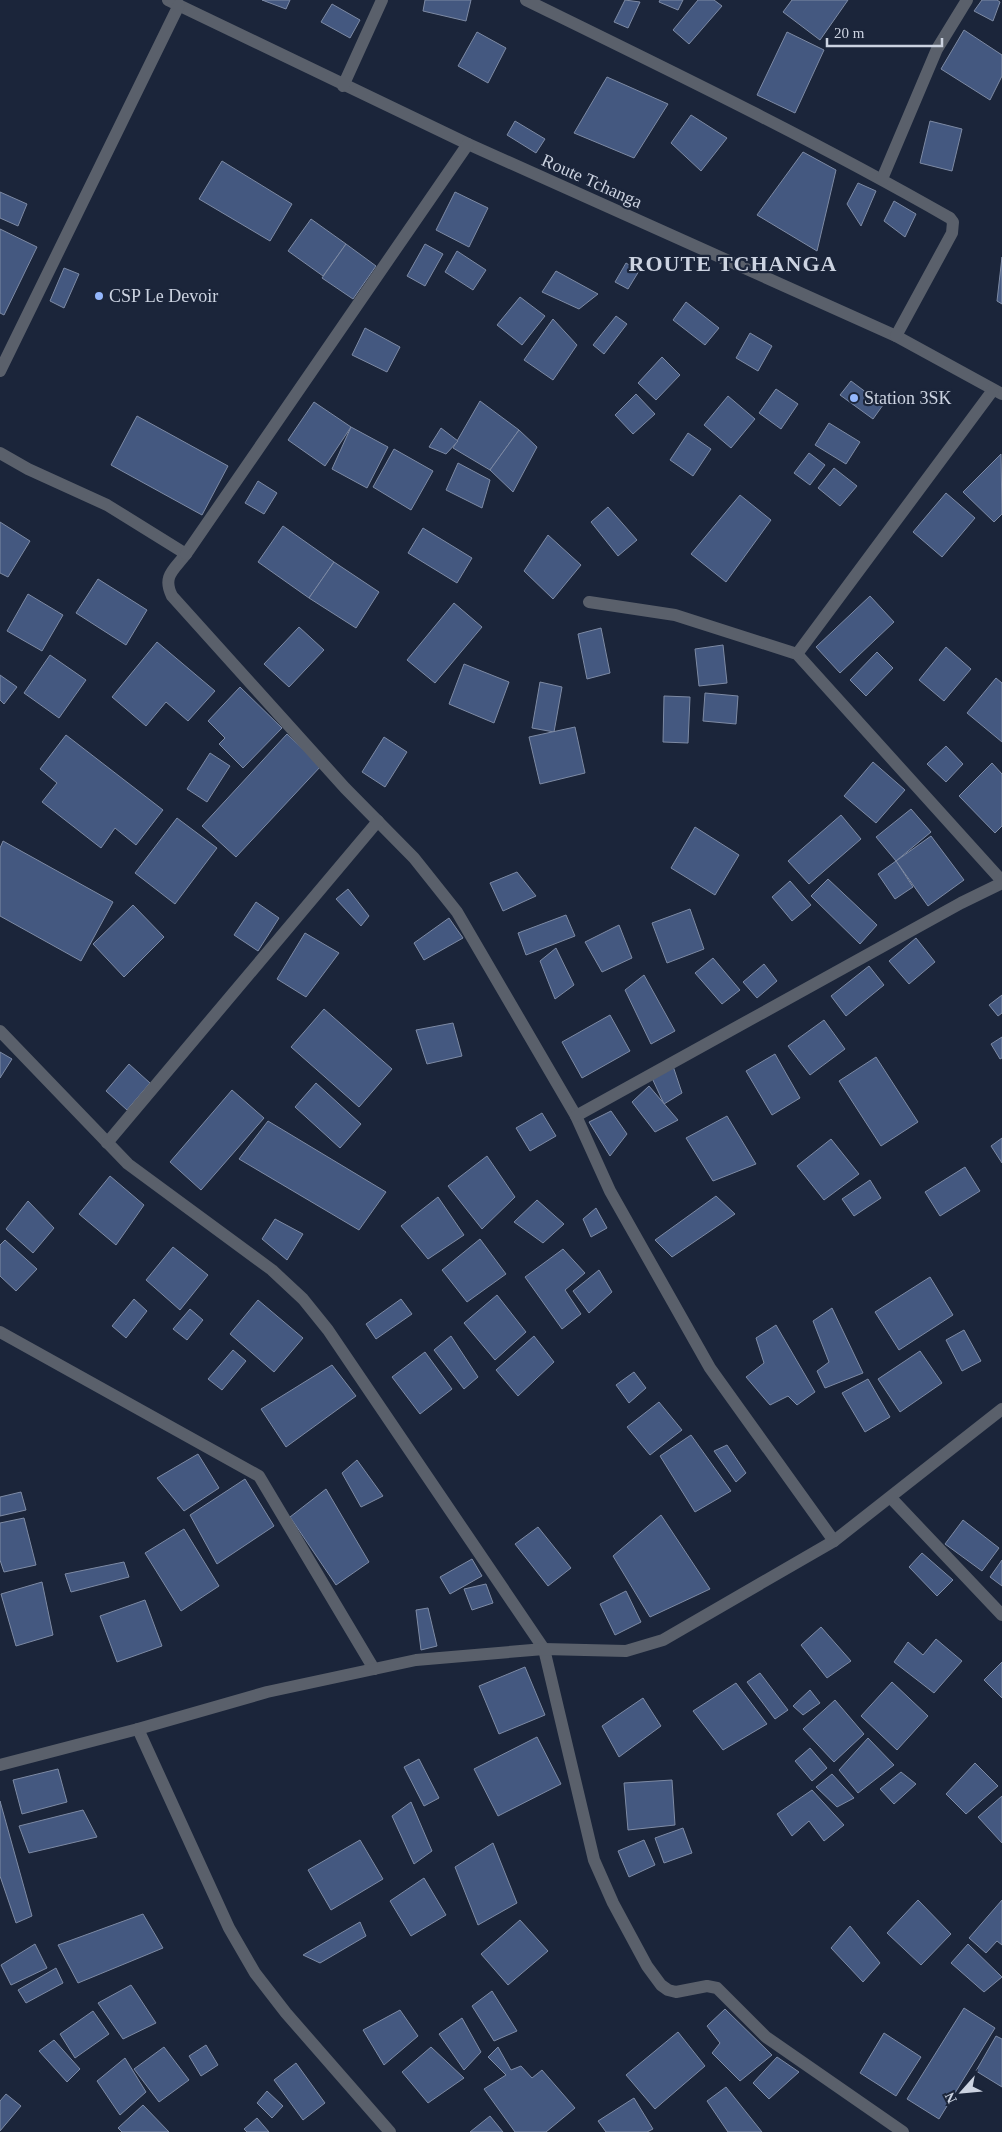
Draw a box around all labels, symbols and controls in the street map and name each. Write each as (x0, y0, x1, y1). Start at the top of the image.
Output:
scale bar (827, 15, 942, 47)
text: 20 m (834, 25, 865, 41)
street label: Route Tchanga (539, 150, 645, 212)
district label: ROUTE TCHANGA (629, 251, 837, 276)
place label: CSP Le Devoir (109, 286, 218, 306)
marker: CSP Le Devoir (93, 290, 105, 302)
place label: Station 3SK (864, 388, 952, 408)
marker: Station 3SK (848, 392, 860, 404)
north arrow (937, 2067, 987, 2117)
text: N (942, 2090, 960, 2106)

